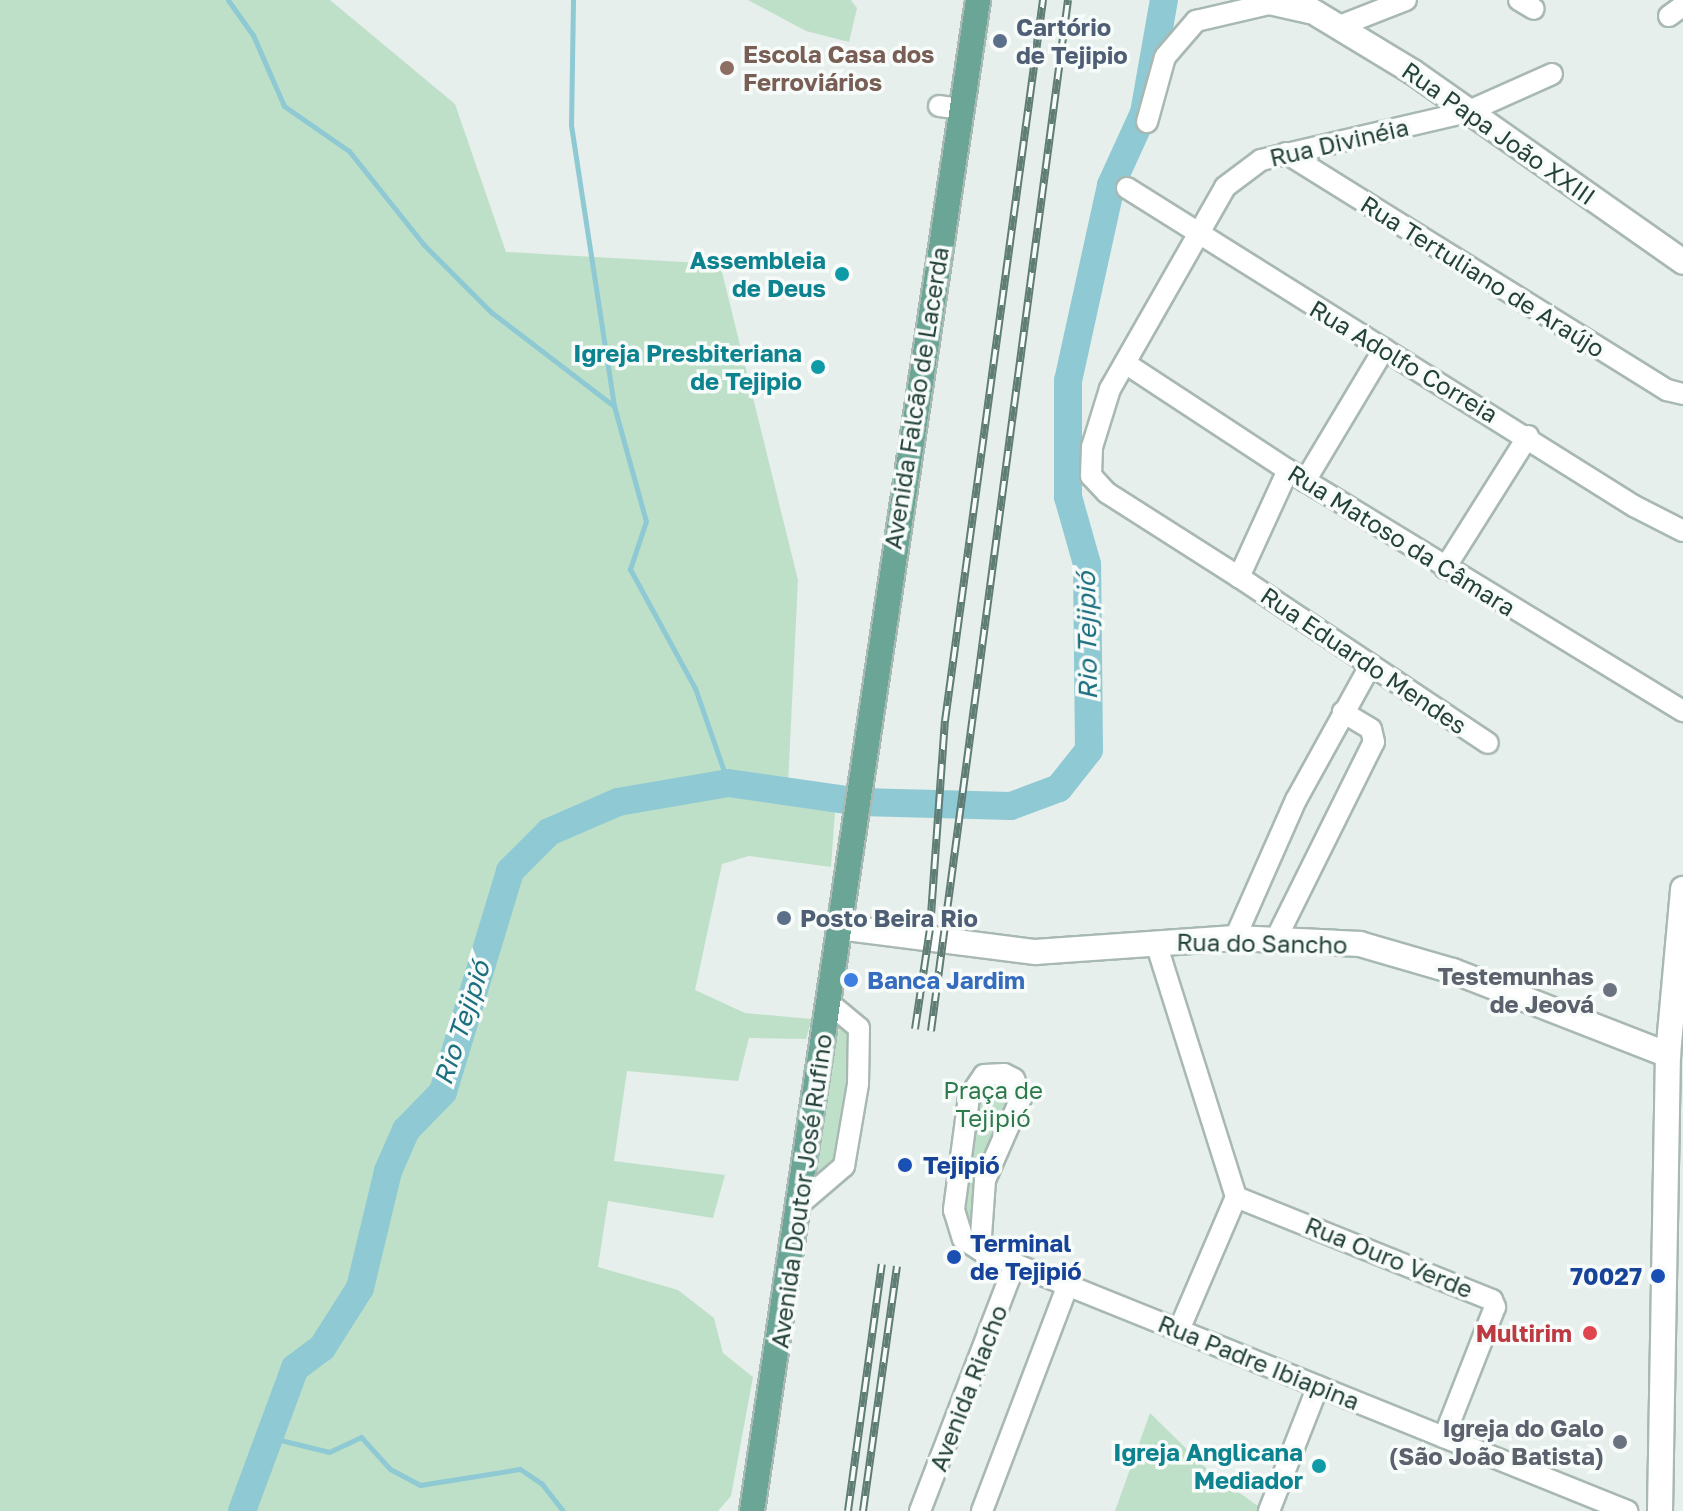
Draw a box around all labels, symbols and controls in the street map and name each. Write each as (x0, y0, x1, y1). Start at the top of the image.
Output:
place label: Cartório de Tejipio (1016, 13, 1128, 69)
marker: Cartório de Tejipio (991, 32, 1009, 50)
place label: Escola Casa dos Ferroviários (743, 40, 934, 96)
street label: Rua Papa João XXIII (1397, 55, 1601, 211)
marker: Escola Casa dos Ferroviários (718, 59, 736, 77)
street label: Rua Divinéia (1267, 112, 1411, 172)
street label: Rua Tertuliano de Araújo (1356, 189, 1610, 363)
street label: Avenida Falcão de Lacerda (878, 245, 954, 551)
place label: Assembleia de Deus (690, 246, 826, 302)
marker: Assembleia de Deus (833, 265, 851, 283)
street label: Rua Adolfo Correia (1305, 294, 1503, 428)
place label: Igreja Presbiteriana de Tejipio (573, 339, 802, 395)
marker: Igreja Presbiteriana de Tejipio (809, 358, 827, 376)
street label: Rua Matoso da Câmara (1283, 458, 1521, 622)
water label: Rio Tejipió (1070, 572, 1104, 700)
street label: Rua Eduardo Mendes (1256, 580, 1472, 740)
place label: Posto Beira Rio (800, 904, 978, 932)
marker: Posto Beira Rio (775, 909, 793, 927)
street label: Rua do Sancho (1176, 927, 1348, 959)
water label: Rio Tejipió (427, 957, 497, 1089)
place label: Testemunhas de Jeová (1437, 962, 1594, 1018)
place label: Banca Jardim (867, 966, 1025, 994)
marker: Banca Jardim (842, 971, 860, 989)
marker: Testemunhas de Jeová (1601, 981, 1619, 999)
street label: Avenida Doutor José Rufino (765, 1032, 837, 1350)
park label: Praça de Tejipió (943, 1076, 1043, 1132)
place label: Tejipió (923, 1151, 1000, 1179)
marker: Tejipió (894, 1154, 916, 1176)
street label: Rua Ouro Verde (1301, 1210, 1477, 1304)
place label: Terminal de Tejipió (970, 1229, 1082, 1285)
marker: Terminal de Tejipió (945, 1248, 963, 1266)
place label: 70027 (1570, 1262, 1642, 1290)
marker: 70027 (1649, 1267, 1667, 1285)
street label: Avenida Riacho (923, 1301, 1013, 1475)
street label: Rua Padre Ibiapina (1154, 1308, 1364, 1416)
place label: Multirim (1476, 1319, 1572, 1347)
marker: Multirim (1579, 1322, 1601, 1344)
place label: Igreja do Galo (São João Batista) (1389, 1414, 1604, 1470)
marker: Igreja do Galo (São João Batista) (1611, 1433, 1629, 1451)
place label: Igreja Anglicana Mediador (1113, 1438, 1303, 1494)
marker: Igreja Anglicana Mediador (1310, 1457, 1328, 1475)

